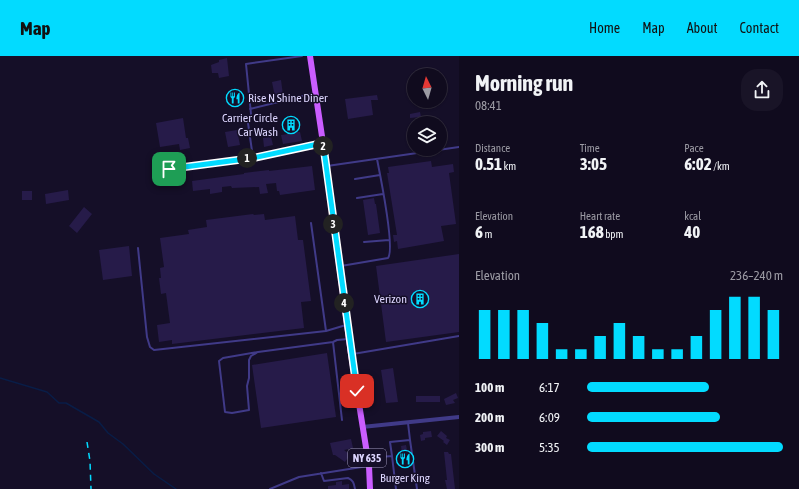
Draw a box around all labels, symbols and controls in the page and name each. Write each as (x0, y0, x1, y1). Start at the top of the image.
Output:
text: Map (20, 17, 51, 39)
text: Home (589, 20, 620, 36)
text: Map (642, 20, 665, 36)
text: About (687, 20, 718, 36)
text: Contact (740, 20, 779, 36)
north arrow (407, 68, 447, 108)
map controls (407, 68, 447, 156)
button: share (741, 69, 783, 111)
text: Morning run (475, 70, 573, 96)
restaurant icon: Rise N Shine Diner (225, 88, 245, 108)
place label: Rise N Shine Diner (248, 91, 328, 105)
text: 08:41 (475, 98, 502, 113)
place label: Carrier Circle Car Wash (222, 111, 278, 139)
building icon: Carrier Circle Car Wash (281, 115, 301, 135)
button: layers (407, 116, 447, 156)
pin: 2 (313, 136, 333, 156)
text: 2 (320, 140, 326, 152)
text: Distance (475, 142, 510, 154)
text: Time (580, 142, 600, 154)
text: Pace (684, 142, 704, 154)
pin: 1 (237, 148, 257, 168)
pin (152, 152, 186, 186)
text: 1 (244, 152, 250, 164)
text: 0.51 (475, 154, 502, 174)
text: 3:05 (580, 154, 607, 174)
text: 6:02 (684, 154, 712, 174)
icon: arrive (158, 158, 180, 180)
text: km (502, 160, 516, 172)
text: /km (712, 160, 730, 172)
text: Elevation (475, 210, 513, 222)
text: Heart rate (580, 210, 620, 222)
text: kcal (684, 210, 701, 222)
pin: 3 (323, 214, 343, 234)
text: 3 (330, 218, 336, 230)
text: 6 (475, 222, 483, 242)
text: 168 (580, 222, 604, 242)
text: 40 (684, 222, 700, 242)
text: m (483, 228, 492, 240)
text: bpm (604, 228, 624, 240)
text: Elevation (475, 268, 520, 283)
text: 236–240 m (730, 268, 783, 283)
building icon: Verizon (410, 289, 430, 309)
place label: Verizon (374, 292, 407, 306)
pin: 4 (334, 293, 354, 313)
text: 4 (341, 297, 347, 309)
pin (340, 374, 374, 408)
icon: check (346, 380, 368, 402)
text: 100 m (475, 380, 504, 395)
text: 6:17 (539, 380, 560, 395)
text: 200 m (475, 410, 504, 425)
text: 6:09 (539, 410, 560, 425)
text: 300 m (475, 440, 504, 455)
text: 5:35 (539, 440, 560, 455)
road number: NY 635 (348, 449, 386, 467)
restaurant icon: Burger King (395, 449, 415, 469)
place label: Burger King (380, 471, 431, 485)

